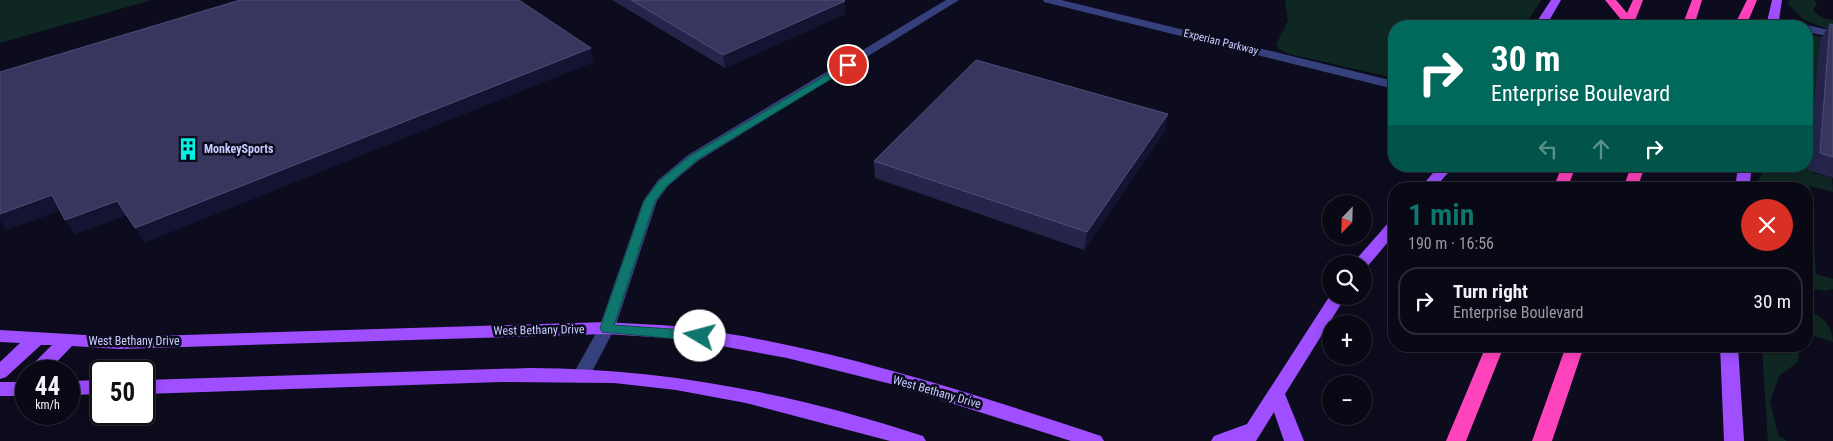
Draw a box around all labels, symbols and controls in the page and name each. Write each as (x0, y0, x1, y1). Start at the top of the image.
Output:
street label: Experian Parkway (1182, 26, 1260, 58)
text: 30 m (1491, 39, 1560, 80)
icon: right (1408, 40, 1473, 105)
pin (827, 44, 869, 86)
icon: arrive (834, 51, 862, 79)
text: Enterprise Boulevard (1491, 81, 1670, 106)
icon: left (1534, 135, 1562, 163)
icon: ahead (1587, 135, 1615, 163)
icon: right (1640, 135, 1668, 163)
building icon: MonkeySports (175, 136, 201, 162)
place label: MonkeySports (204, 142, 274, 156)
north arrow (1322, 195, 1372, 245)
map controls (1322, 195, 1372, 425)
text: 1 min (1408, 197, 1474, 232)
button: close (1741, 199, 1793, 251)
text: 190 m · 16:56 (1408, 234, 1494, 253)
button: search (1322, 255, 1372, 305)
text: Turn right (1453, 280, 1528, 303)
icon: right (1410, 287, 1438, 315)
text: 30 m (1754, 290, 1791, 313)
text: Enterprise Boulevard (1453, 303, 1583, 322)
position arrow (673, 309, 725, 361)
button: + (1322, 315, 1372, 365)
street label: West Bethany Drive (493, 322, 585, 338)
street label: West Bethany Drive (88, 334, 180, 348)
speed limit sign: 50 (90, 360, 155, 425)
text: 44 (35, 372, 60, 401)
street label: West Bethany Drive (891, 373, 983, 411)
button: − (1322, 375, 1372, 425)
text: km/h (35, 398, 60, 412)

